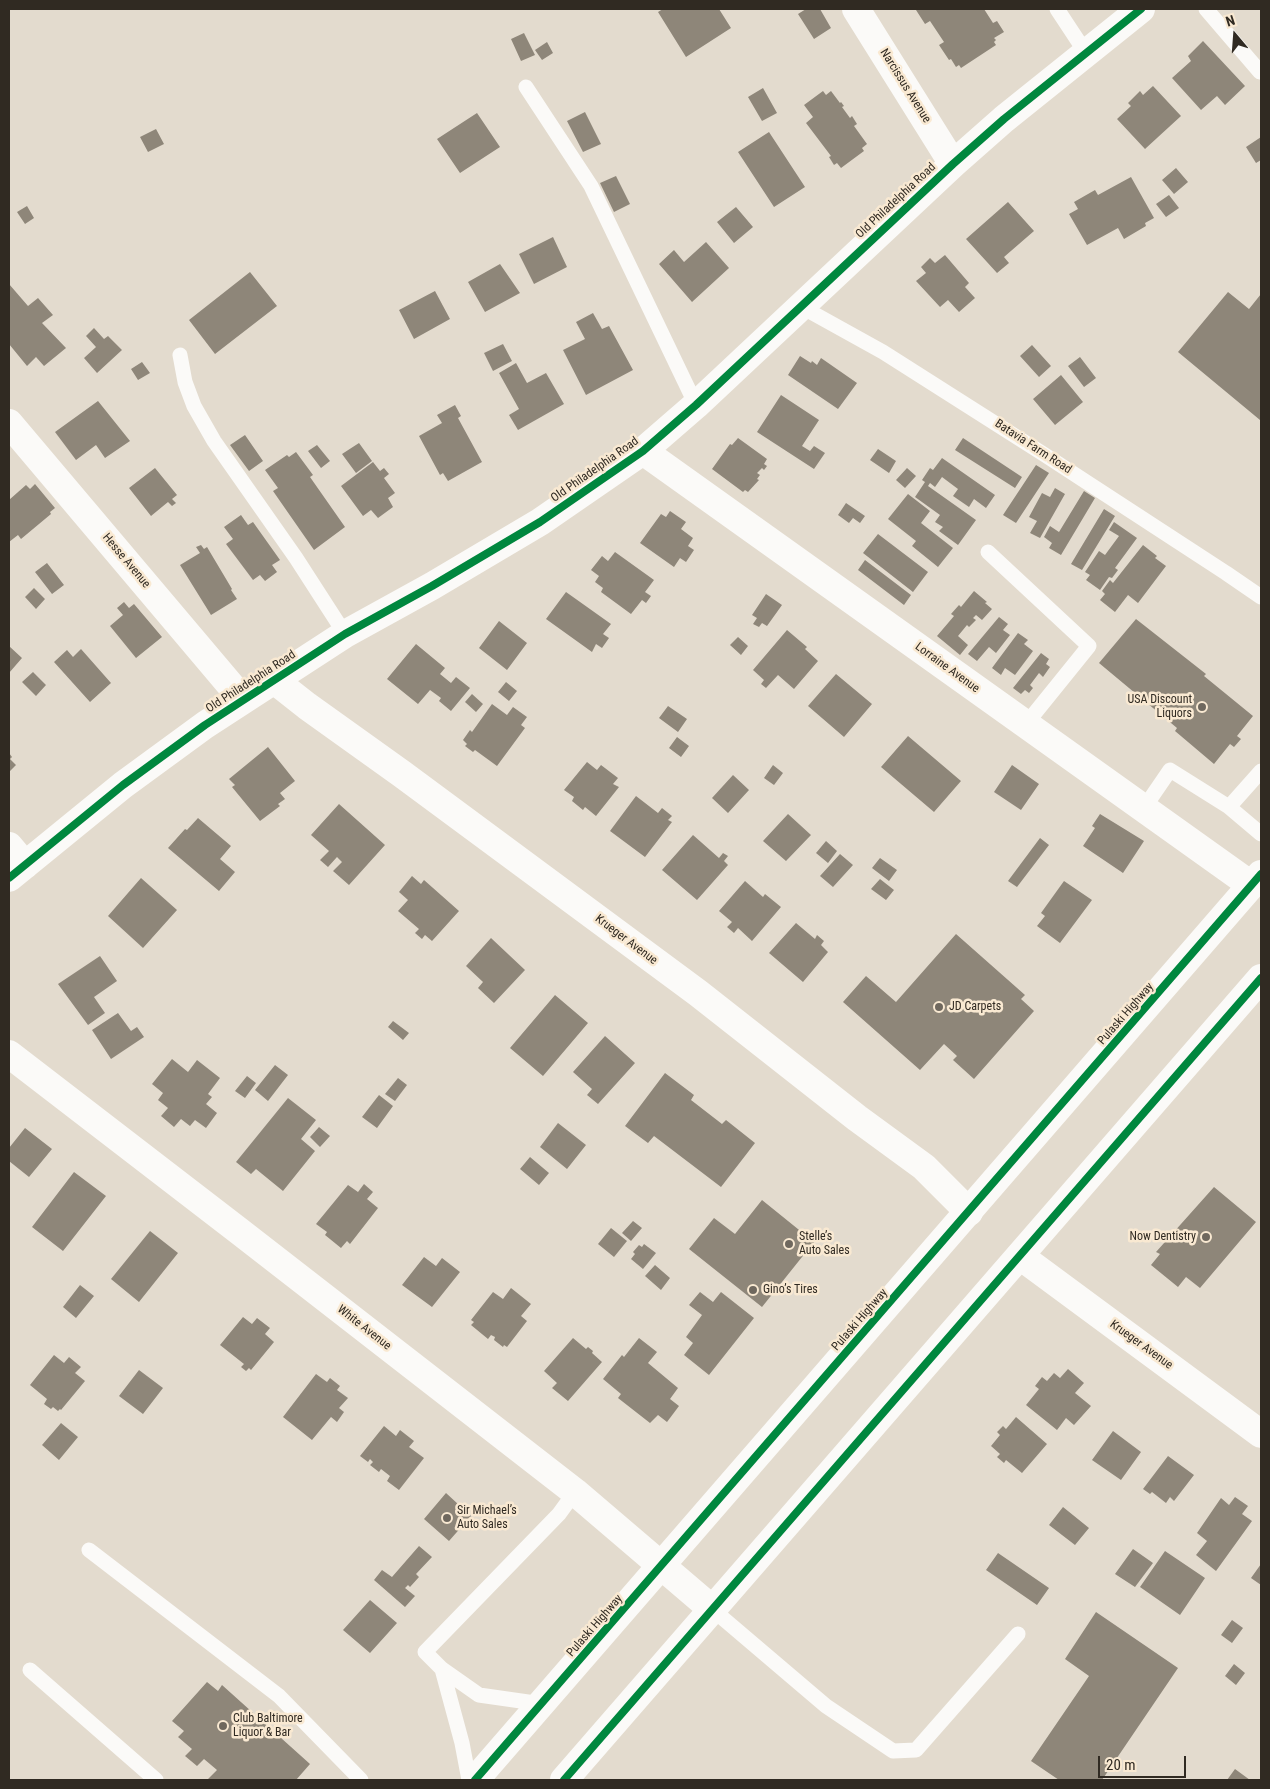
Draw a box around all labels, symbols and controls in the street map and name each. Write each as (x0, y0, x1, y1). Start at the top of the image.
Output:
north arrow (1210, 10, 1260, 60)
text: N (1224, 12, 1237, 30)
street label: Narcissus Avenue (876, 46, 934, 126)
street label: Old Philadelphia Road (853, 160, 939, 242)
street label: Batavia Farm Road (992, 417, 1074, 477)
street label: Old Philadelphia Road (548, 434, 642, 506)
street label: Hesse Avenue (99, 531, 153, 591)
street label: Lorraine Avenue (912, 640, 982, 696)
street label: Old Philadelphia Road (204, 648, 298, 716)
place label: USA Discount Liquors (1128, 693, 1192, 721)
marker: USA Discount Liquors (1196, 701, 1208, 713)
street label: Krueger Avenue (592, 912, 660, 968)
street label: Pulaski Highway (1095, 980, 1157, 1048)
place label: JD Carpets (949, 1000, 1001, 1014)
marker: JD Carpets (933, 1001, 945, 1013)
place label: Stelle’s Auto Sales (799, 1230, 850, 1258)
place label: Now Dentistry (1130, 1230, 1196, 1244)
marker: Now Dentistry (1200, 1231, 1212, 1243)
marker: Stelle’s Auto Sales (783, 1238, 795, 1250)
place label: Gino’s Tires (763, 1283, 818, 1297)
marker: Gino’s Tires (747, 1284, 759, 1296)
street label: Pulaski Highway (829, 1286, 891, 1354)
street label: White Avenue (334, 1303, 394, 1353)
street label: Krueger Avenue (1107, 1317, 1175, 1373)
place label: Sir Michael’s Auto Sales (457, 1504, 517, 1532)
marker: Sir Michael’s Auto Sales (441, 1512, 453, 1524)
street label: Pulaski Highway (564, 1592, 626, 1660)
place label: Club Baltimore Liquor & Bar (233, 1712, 303, 1740)
marker: Club Baltimore Liquor & Bar (217, 1720, 229, 1732)
scale bar (1100, 1746, 1188, 1778)
text: 20 m (1106, 1756, 1136, 1774)

